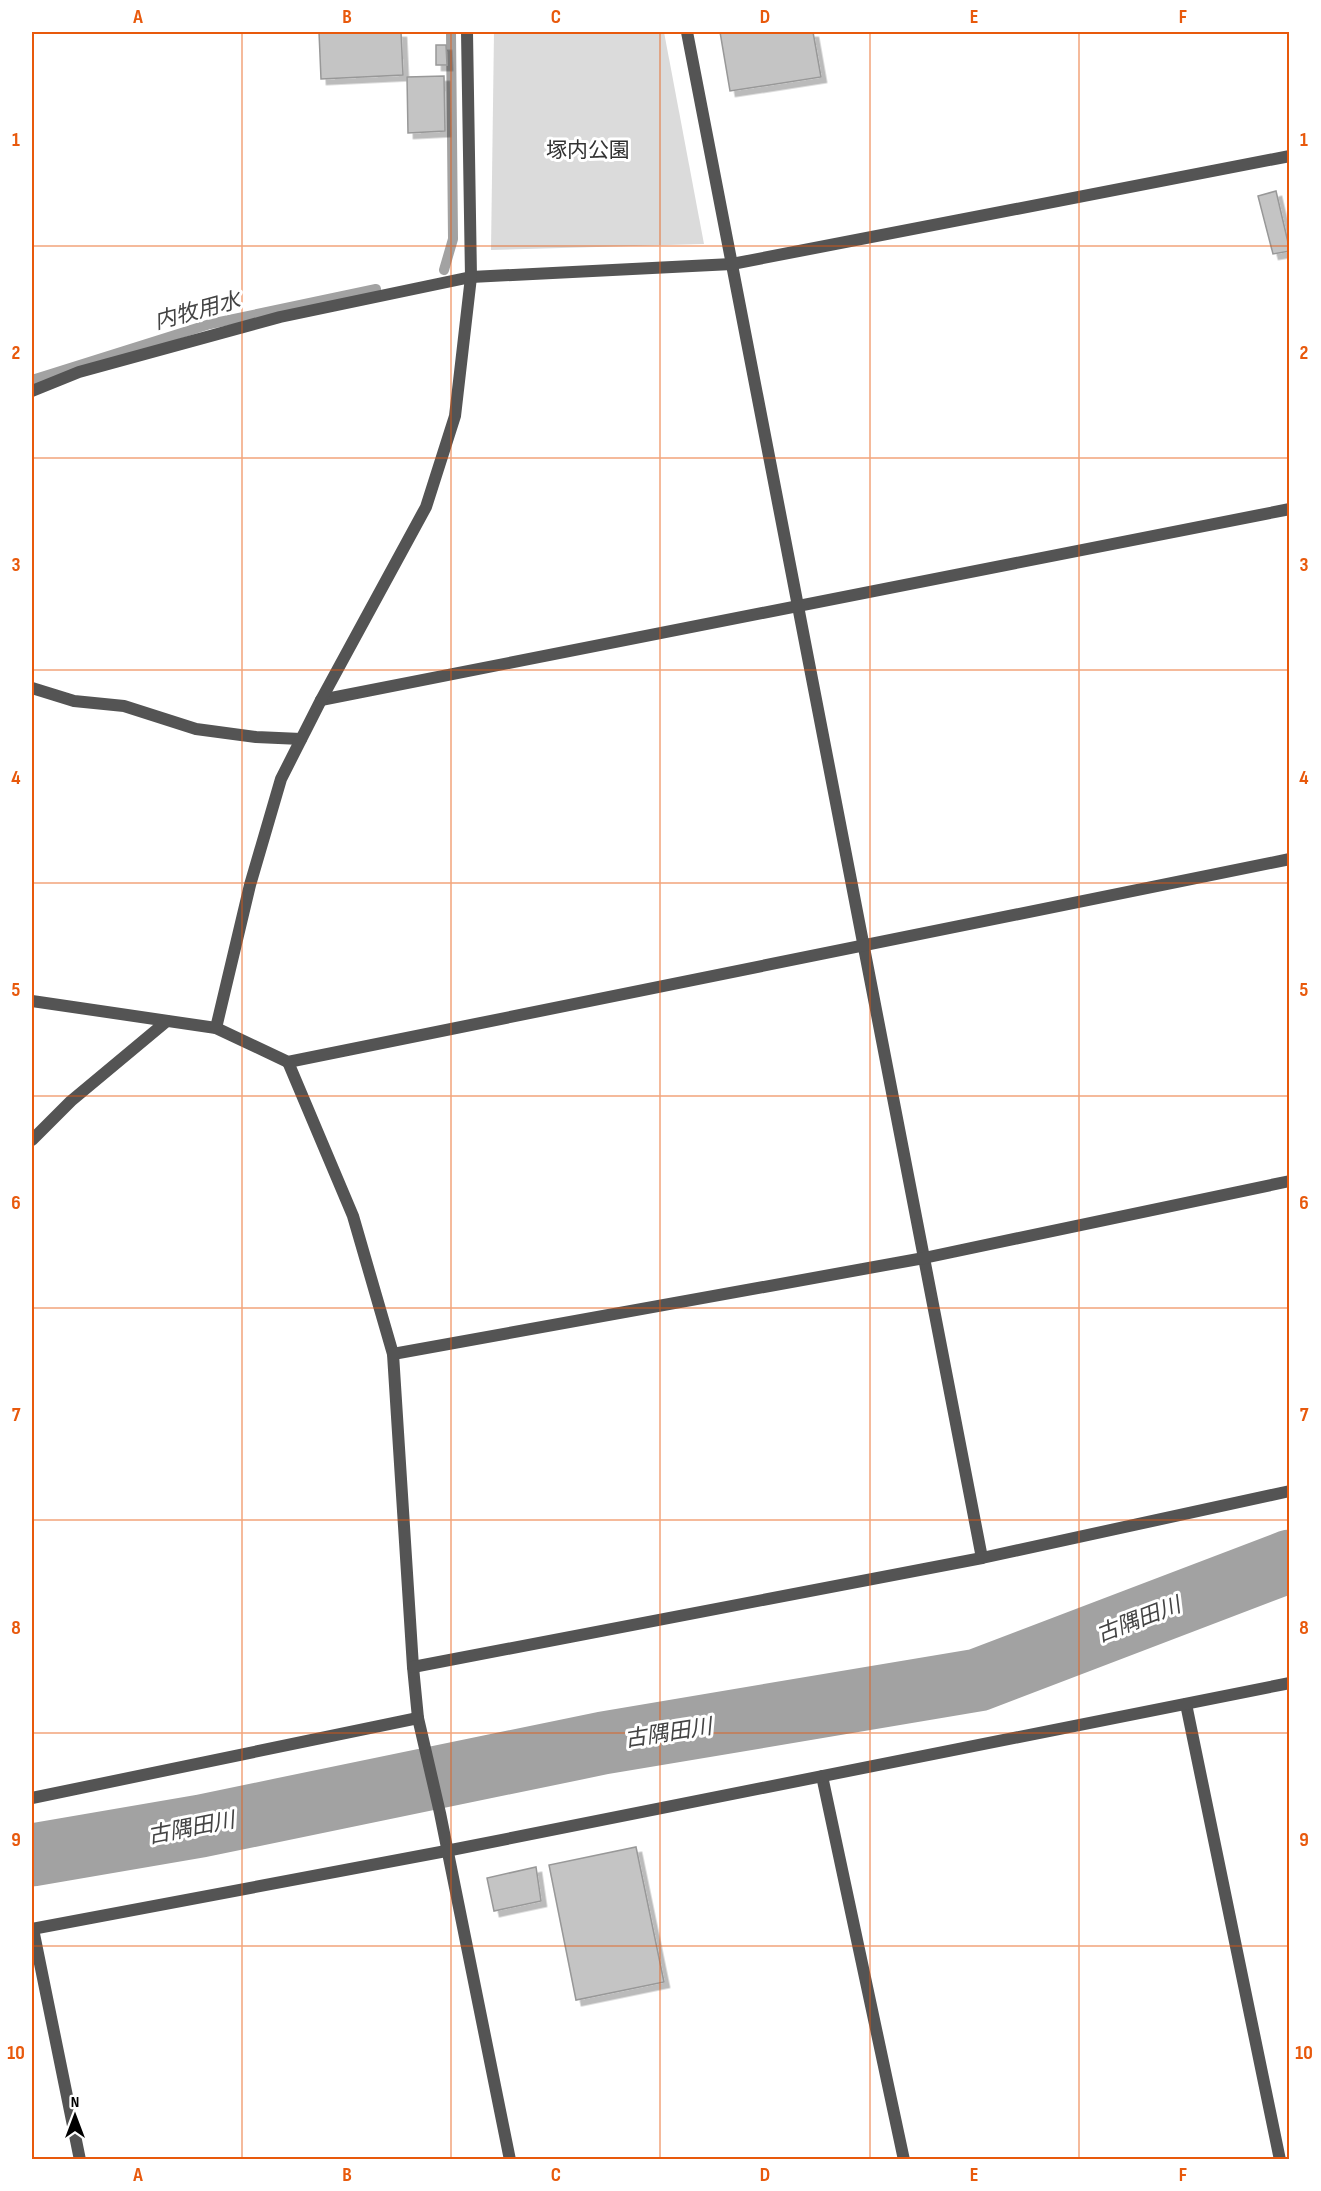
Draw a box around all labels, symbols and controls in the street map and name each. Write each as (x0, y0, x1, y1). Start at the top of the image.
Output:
text: A (132, 5, 143, 29)
text: B (342, 5, 352, 29)
text: C (551, 5, 561, 29)
text: D (760, 5, 770, 29)
text: E (970, 5, 978, 29)
text: F (1179, 5, 1187, 29)
text: 1 (12, 128, 20, 152)
text: 1 (1300, 128, 1308, 152)
park label: 塚内公園 (546, 138, 630, 163)
water label: 内牧用水 (151, 287, 245, 336)
text: 2 (12, 341, 20, 365)
text: 2 (1300, 341, 1308, 365)
text: 3 (12, 553, 21, 577)
text: 3 (1300, 553, 1309, 577)
text: 4 (11, 766, 21, 790)
text: 4 (1299, 766, 1309, 790)
text: 5 (12, 978, 21, 1002)
text: 5 (1300, 978, 1309, 1002)
text: 6 (11, 1191, 21, 1215)
text: 6 (1299, 1191, 1309, 1215)
text: 7 (12, 1403, 21, 1427)
text: 7 (1300, 1403, 1309, 1427)
water label: 古隅田川 (1093, 1591, 1186, 1649)
text: 8 (11, 1616, 21, 1640)
text: 8 (1299, 1616, 1309, 1640)
water label: 古隅田川 (623, 1713, 716, 1754)
water label: 古隅田川 (146, 1806, 239, 1850)
text: 9 (11, 1828, 21, 1852)
text: 9 (1299, 1828, 1309, 1852)
text: 10 (7, 2041, 25, 2065)
text: 10 (1295, 2041, 1313, 2065)
north arrow (45, 2086, 105, 2146)
text: N (71, 2093, 79, 2112)
text: A (132, 2163, 143, 2187)
text: B (342, 2163, 352, 2187)
text: C (551, 2163, 561, 2187)
text: D (760, 2163, 770, 2187)
text: E (970, 2163, 978, 2187)
text: F (1179, 2163, 1187, 2187)

